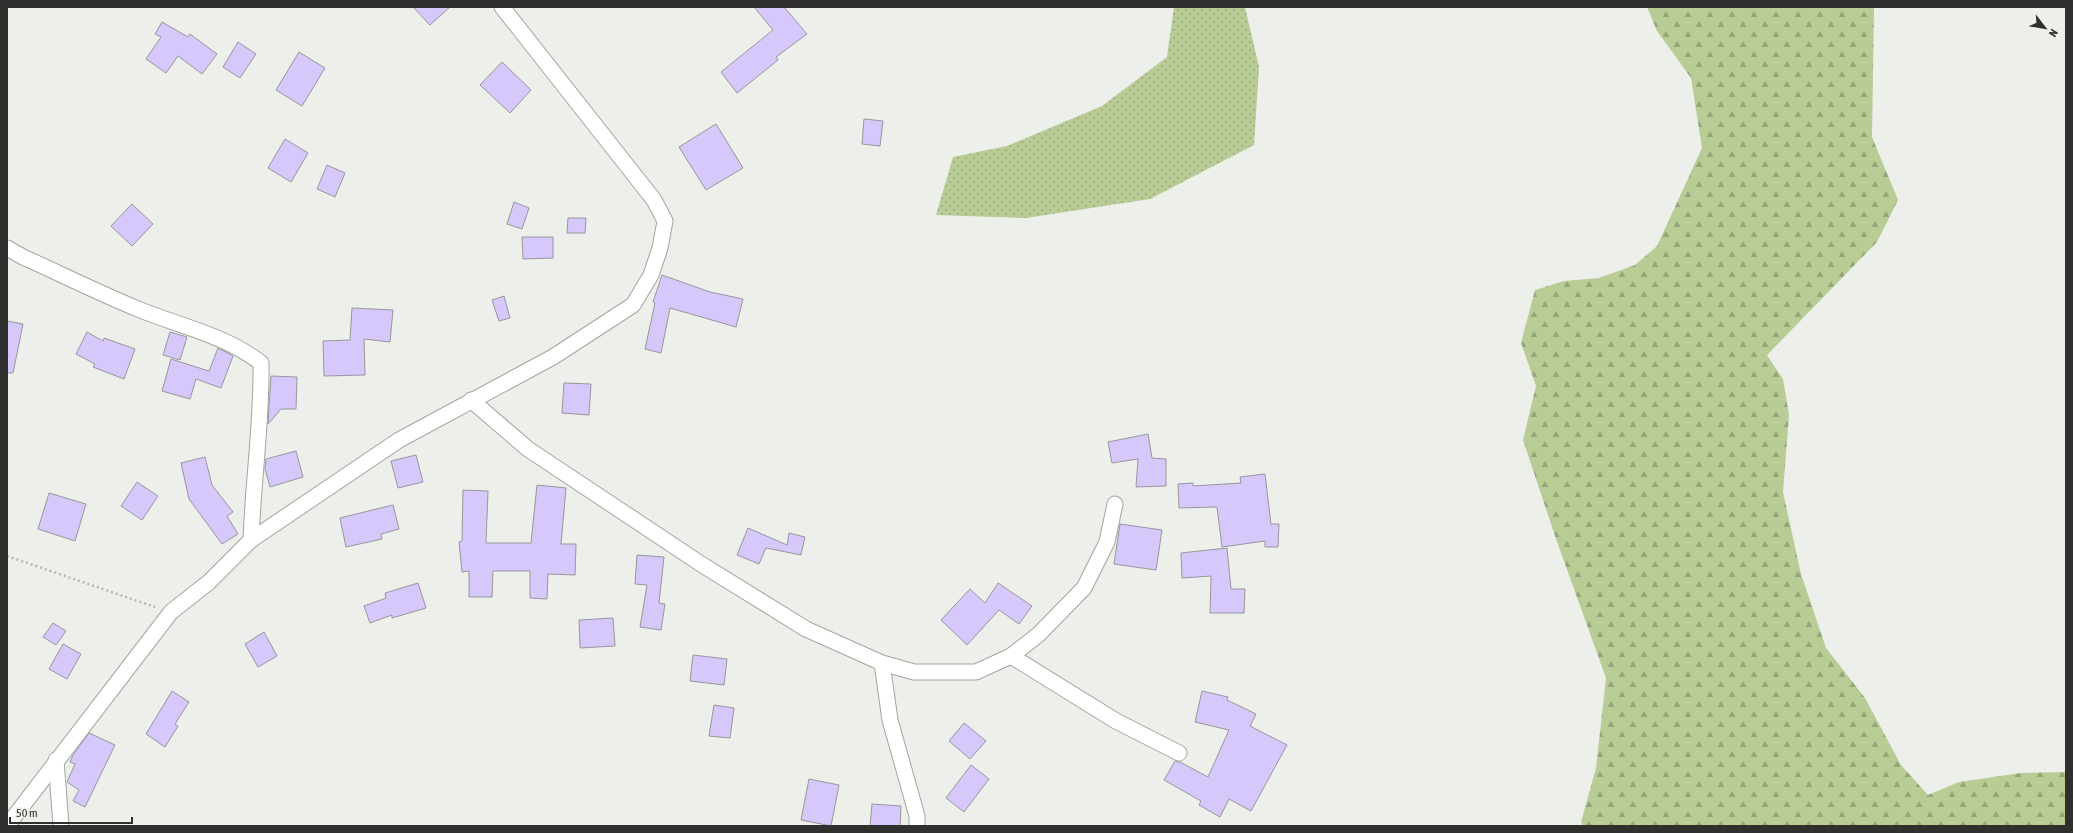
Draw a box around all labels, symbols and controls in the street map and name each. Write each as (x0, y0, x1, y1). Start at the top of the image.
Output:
north arrow (2025, 8, 2065, 48)
text: N (2047, 27, 2060, 39)
scale bar (10, 799, 132, 825)
text: 50 m (16, 806, 38, 820)

